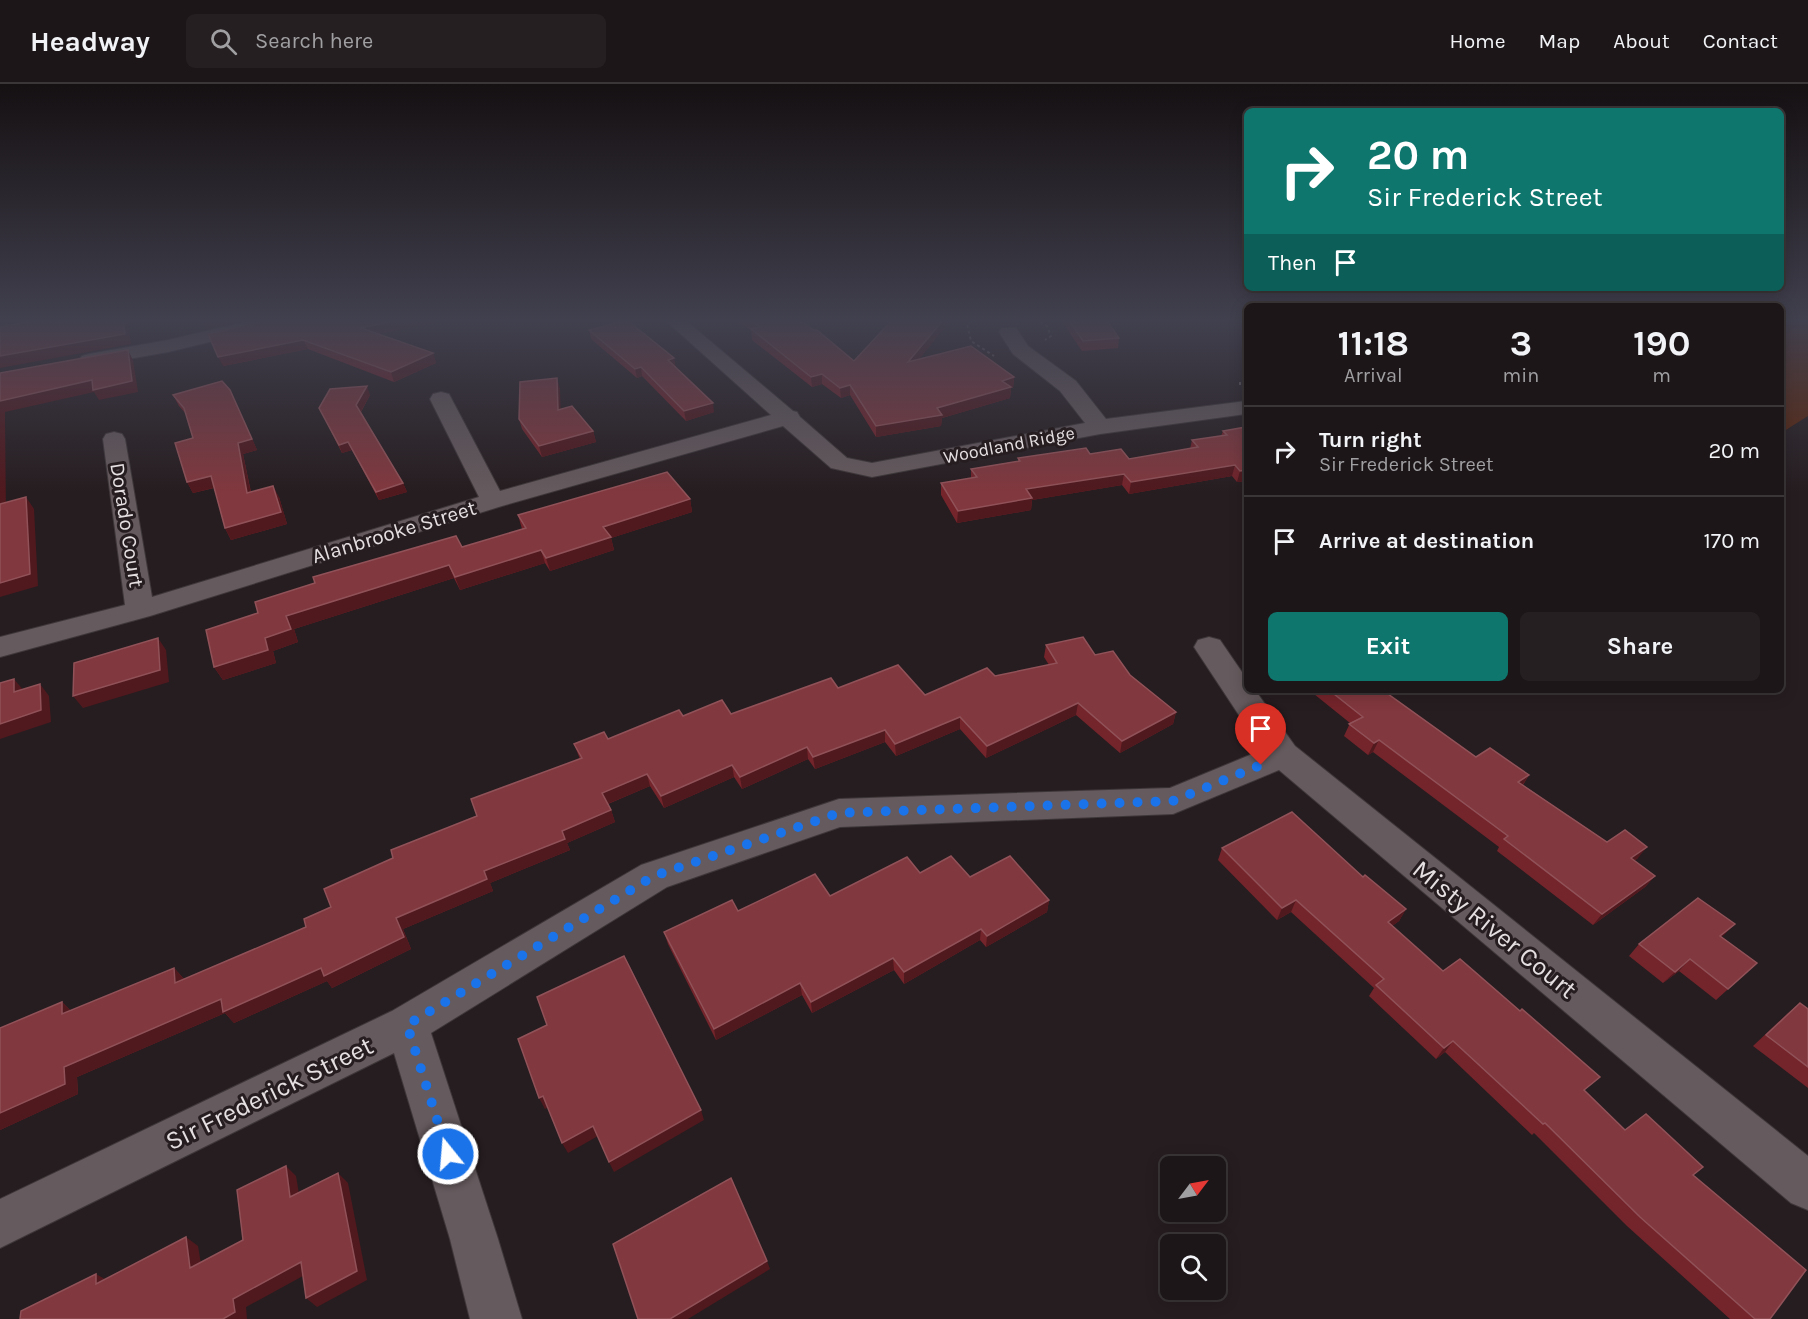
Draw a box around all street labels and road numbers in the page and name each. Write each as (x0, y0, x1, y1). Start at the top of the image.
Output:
street label: Woodland Ridge (942, 422, 1076, 468)
street label: Dorado Court (105, 461, 149, 589)
street label: Alanbrooke Street (309, 496, 479, 568)
street label: Misty River Court (1406, 854, 1583, 1005)
street label: Sir Frederick Street (160, 1030, 378, 1157)

